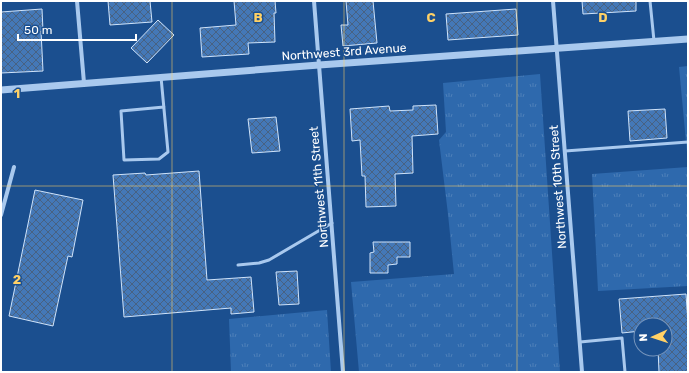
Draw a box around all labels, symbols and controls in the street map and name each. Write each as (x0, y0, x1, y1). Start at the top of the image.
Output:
text: B (253, 10, 263, 25)
text: C (426, 10, 436, 25)
text: D (598, 10, 608, 25)
scale bar (18, 16, 136, 42)
text: 50 m (24, 23, 52, 37)
street label: Northwest 3rd Avenue (281, 41, 407, 63)
text: 1 (14, 86, 20, 101)
street label: Northwest 10th Street (547, 124, 569, 249)
street label: Northwest 11th Street (307, 126, 331, 248)
text: 2 (13, 272, 21, 287)
north arrow (633, 317, 673, 357)
text: N (637, 333, 650, 342)

